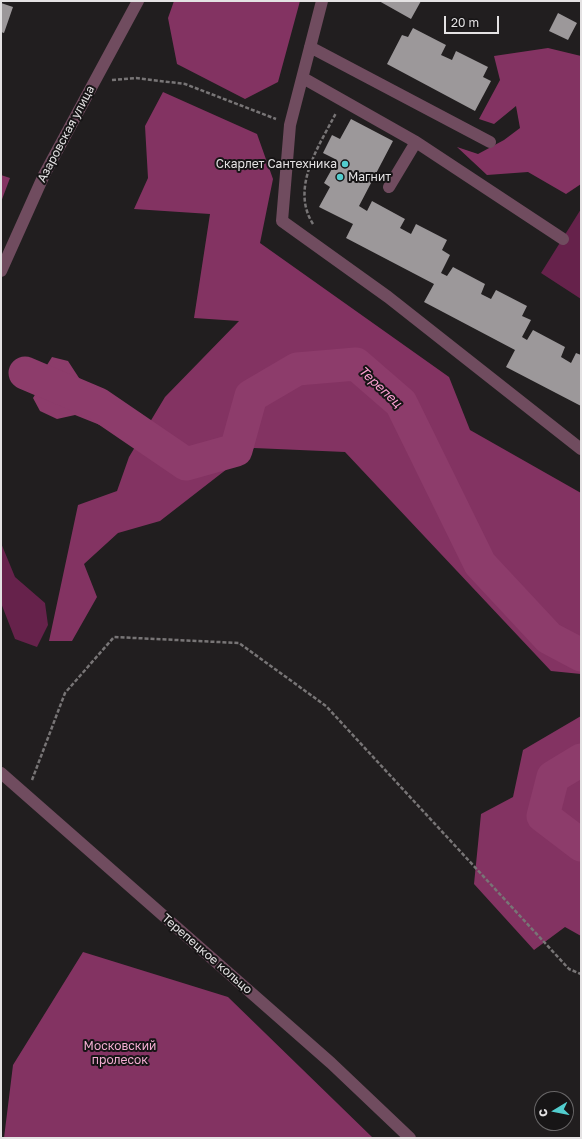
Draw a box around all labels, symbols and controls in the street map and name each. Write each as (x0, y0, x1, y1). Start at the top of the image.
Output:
scale bar (446, 8, 501, 34)
text: 20 m (451, 15, 479, 30)
street label: Азаровская улица (34, 83, 98, 185)
place label: Скарлет Сантехника (216, 157, 337, 171)
marker: Скарлет Сантехника (340, 159, 350, 169)
place label: Магнит (348, 170, 391, 184)
marker: Магнит (335, 172, 345, 182)
water label: Терепец (355, 363, 405, 411)
street label: Терепецкое кольцо (159, 911, 255, 997)
park label: Московский пролесок (84, 1039, 156, 1067)
north arrow (534, 1091, 574, 1131)
text: С (536, 1108, 550, 1118)

